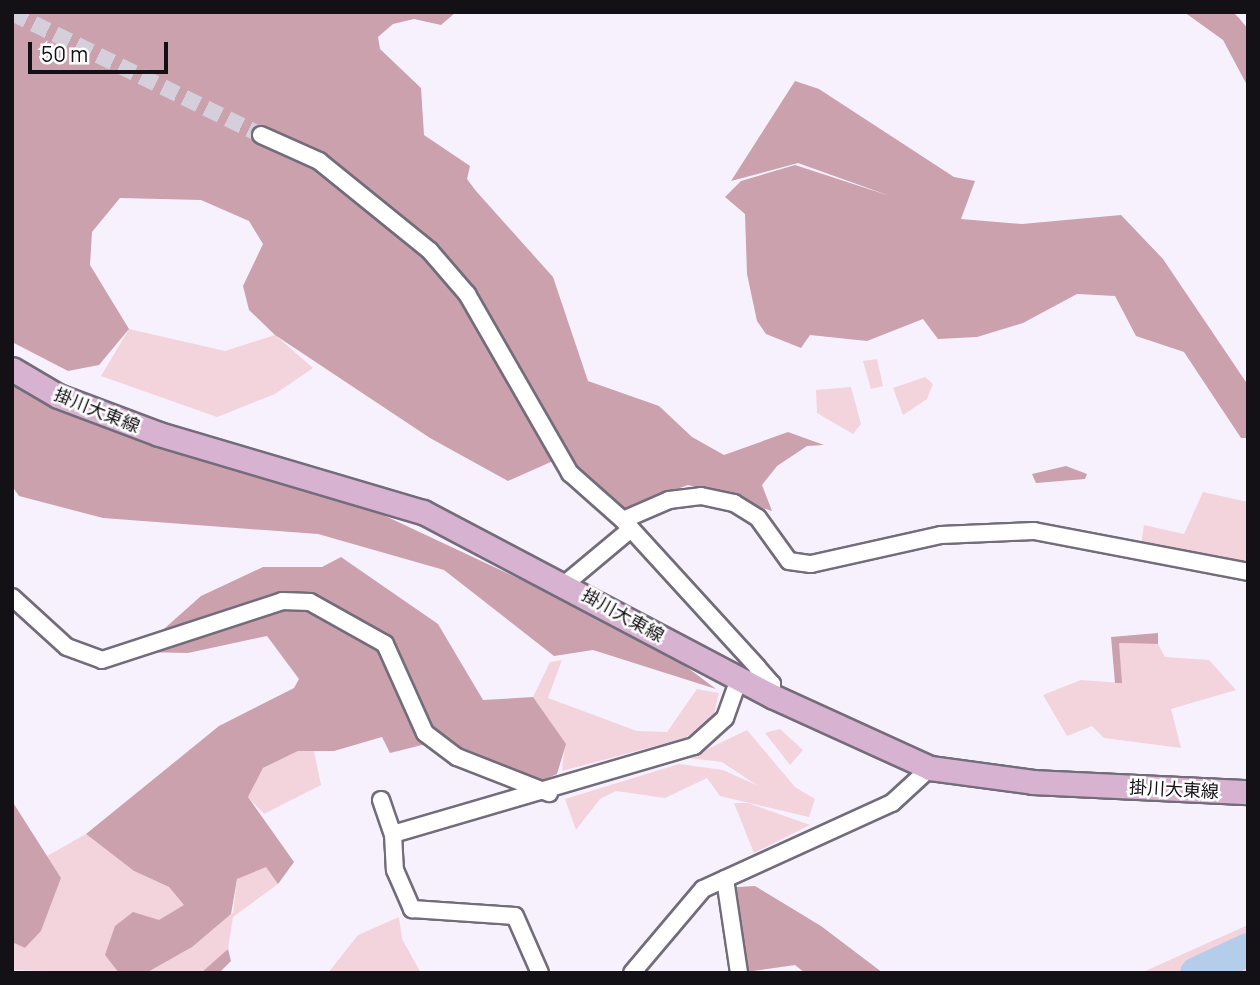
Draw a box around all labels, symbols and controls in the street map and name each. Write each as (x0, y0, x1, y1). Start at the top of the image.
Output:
scale bar (32, 28, 172, 72)
text: 50 m (41, 40, 88, 68)
street label: 掛川大東線 (51, 383, 143, 437)
street label: 掛川大東線 (578, 584, 668, 646)
street label: 掛川大東線 (1128, 776, 1220, 802)

